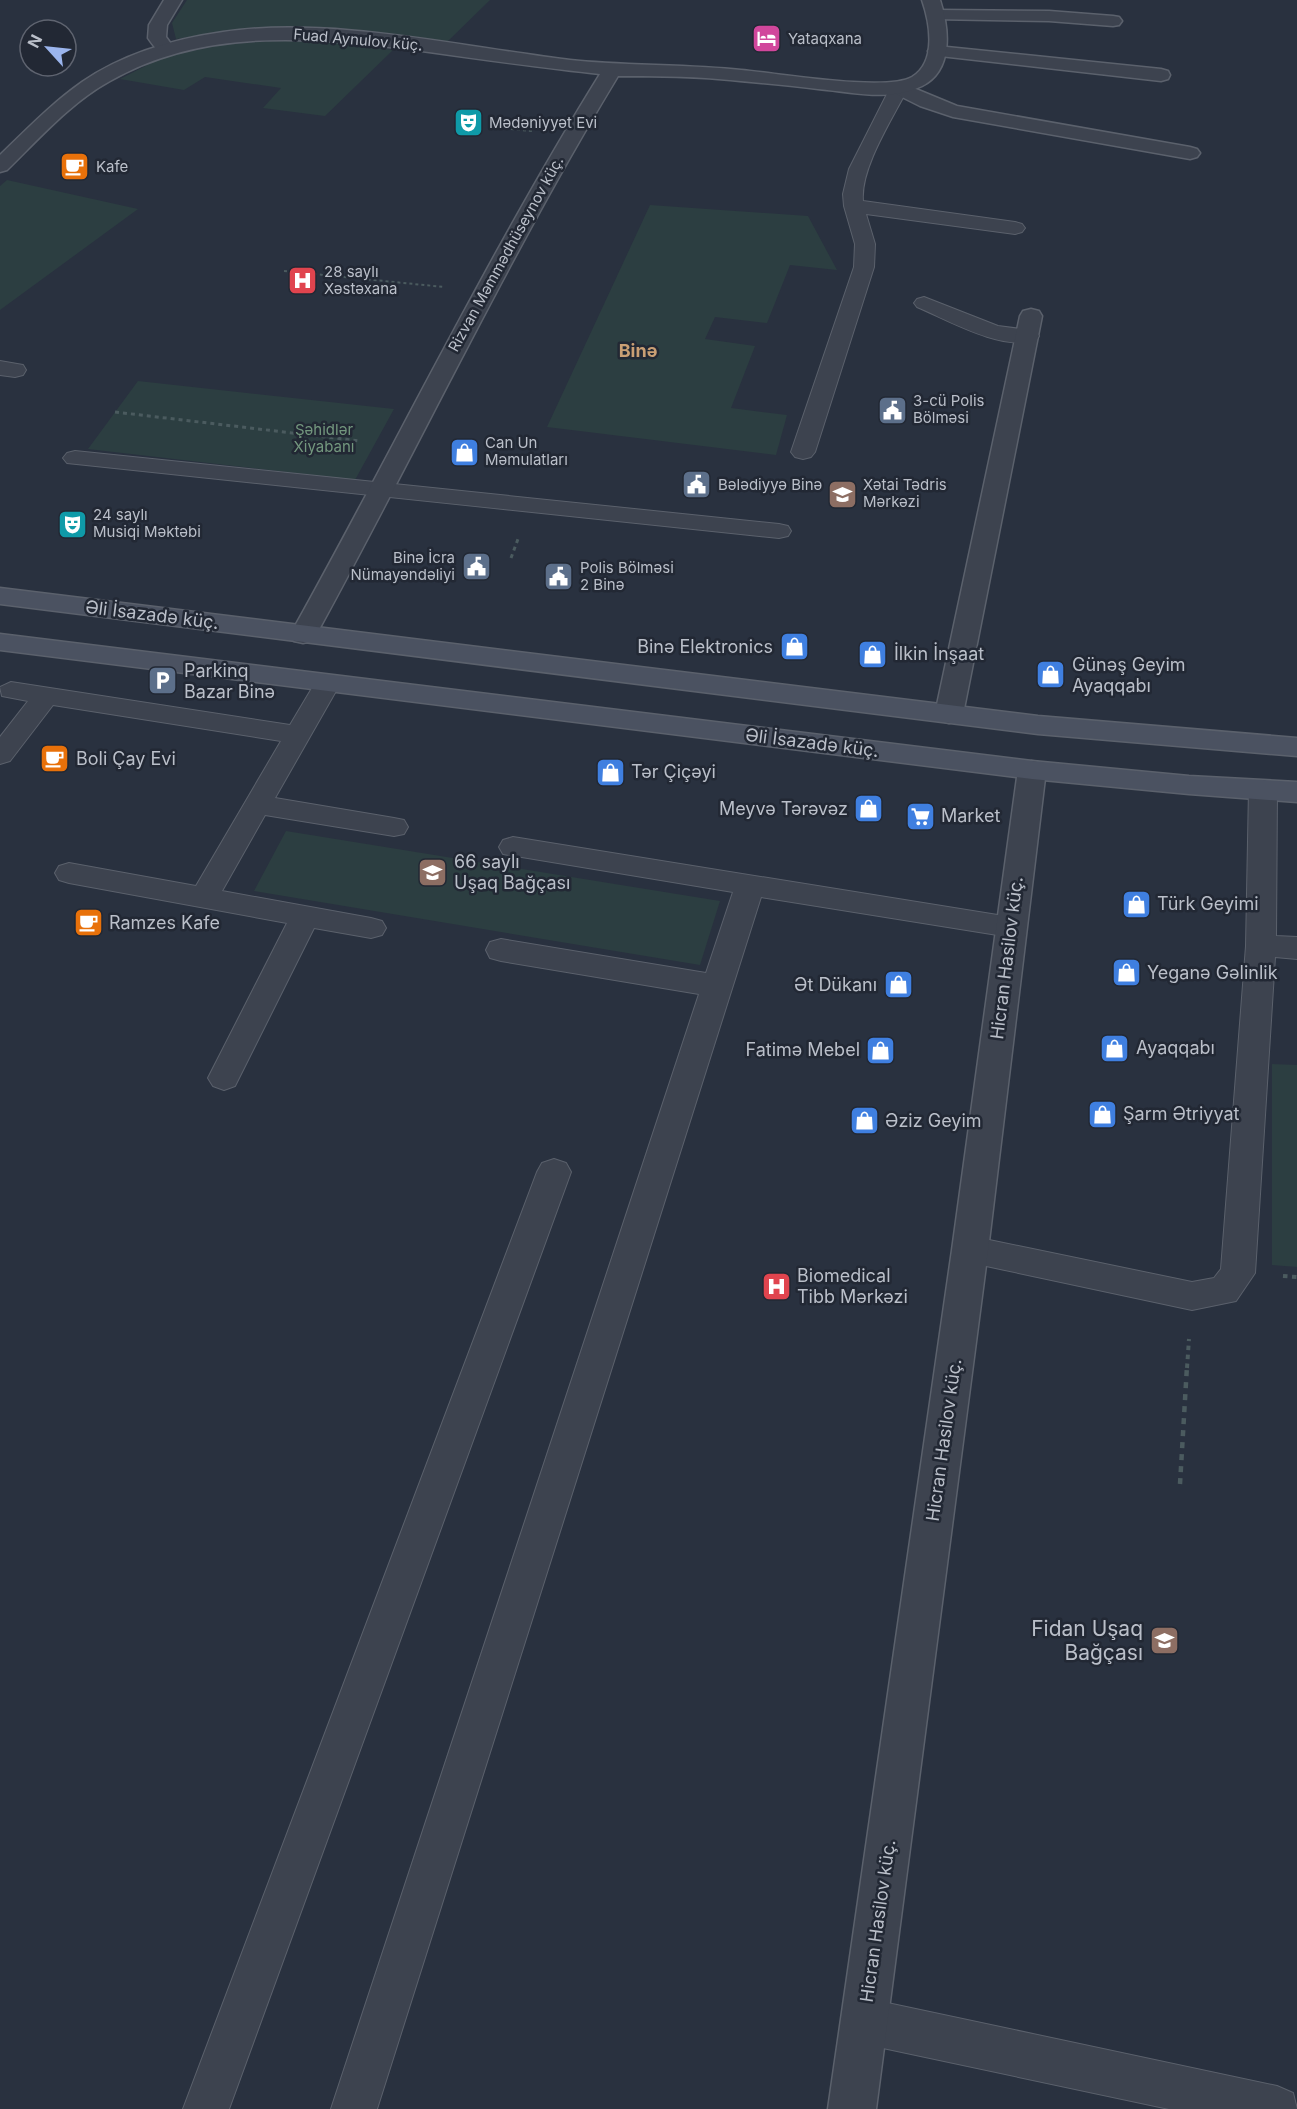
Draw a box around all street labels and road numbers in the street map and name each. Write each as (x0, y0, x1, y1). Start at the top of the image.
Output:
street label: Fuad Aynulov küç. (293, 24, 423, 55)
street label: Rizvan Məmmədhüseynov küç. (444, 153, 567, 355)
street label: Əli İsazadə küç. (84, 595, 220, 633)
street label: Əli İsazadə küç. (744, 723, 880, 761)
street label: Hicran Hasilov küç. (986, 875, 1027, 1041)
street label: Hicran Hasilov küç. (922, 1357, 965, 1523)
street label: Hicran Hasilov küç. (856, 1838, 899, 2004)

